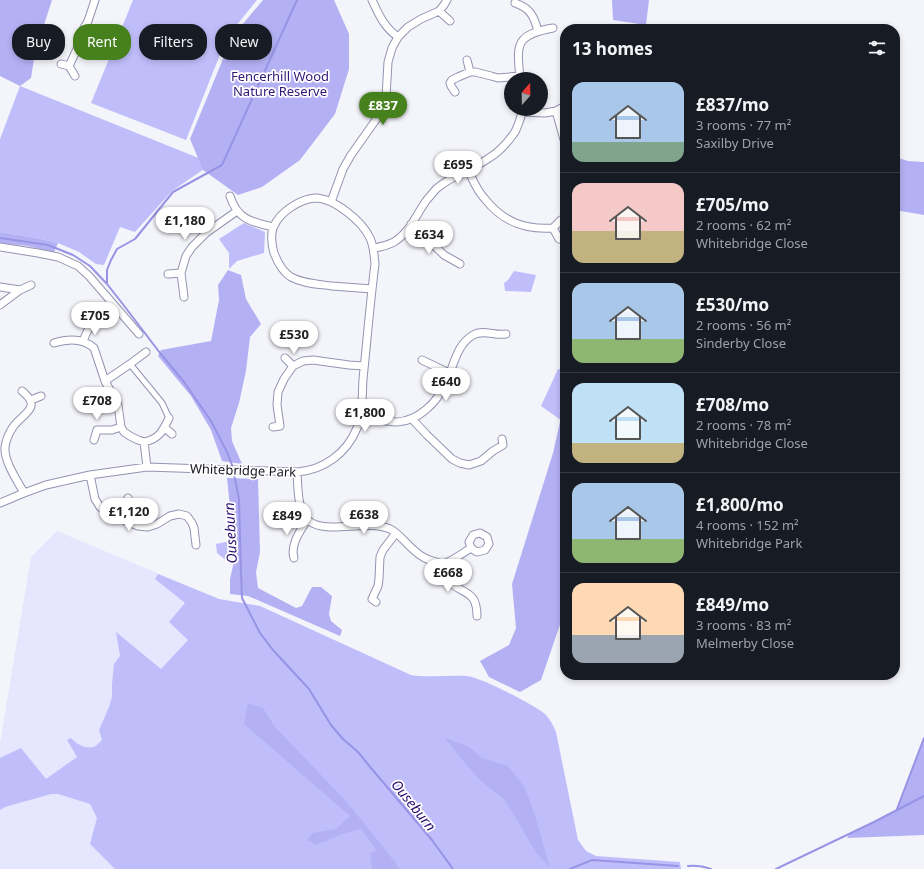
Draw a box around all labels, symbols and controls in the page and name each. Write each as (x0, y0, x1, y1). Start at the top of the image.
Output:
chip: Buy (12, 24, 65, 60)
chip: Rent (73, 24, 131, 60)
chip: Filters (139, 24, 207, 60)
chip: New (215, 24, 272, 60)
text: 13 homes (572, 37, 653, 60)
icon: filters (866, 37, 888, 59)
park label: Fencerhill Wood Nature Reserve (231, 67, 329, 100)
north arrow (504, 72, 548, 116)
map controls (504, 72, 548, 116)
pin: £837 (359, 92, 407, 126)
text: £837/mo (696, 93, 769, 116)
text: £837 (368, 96, 398, 114)
icon: home (604, 98, 652, 146)
text: 3 rooms · 77 m² (696, 116, 791, 134)
text: Saxilby Drive (696, 134, 774, 152)
pin: £695 (434, 151, 482, 185)
text: £695 (443, 155, 473, 173)
text: £705/mo (696, 193, 769, 216)
icon: home (604, 199, 652, 247)
pin: £1,180 (152, 207, 218, 241)
text: £1,180 (165, 211, 205, 229)
text: 2 rooms · 62 m² (696, 216, 791, 234)
pin: £634 (405, 221, 453, 255)
text: £634 (414, 225, 444, 243)
text: Whitebridge Close (696, 234, 808, 252)
text: £530/mo (696, 293, 769, 316)
icon: home (604, 299, 652, 347)
pin: £705 (71, 302, 119, 336)
text: £705 (80, 306, 110, 324)
text: 2 rooms · 56 m² (696, 316, 791, 334)
pin: £530 (270, 321, 318, 355)
text: £530 (279, 325, 309, 343)
text: Sinderby Close (696, 334, 786, 352)
pin: £640 (422, 368, 470, 402)
text: £640 (431, 372, 461, 390)
pin: £708 (73, 387, 121, 421)
text: £708 (82, 391, 112, 409)
text: £708/mo (696, 393, 769, 416)
pin: £1,800 (332, 399, 398, 433)
icon: home (604, 399, 652, 447)
text: £1,800 (345, 403, 385, 421)
text: 2 rooms · 78 m² (696, 416, 791, 434)
text: Whitebridge Close (696, 434, 808, 452)
street label: Whitebridge Park (190, 459, 297, 481)
text: £1,800/mo (696, 493, 784, 516)
pin: £1,120 (96, 498, 162, 532)
icon: home (604, 499, 652, 547)
pin: £638 (340, 501, 388, 535)
text: £1,120 (109, 502, 149, 520)
water label: Ouseburn (219, 502, 241, 564)
pin: £849 (263, 502, 311, 536)
text: £638 (349, 505, 379, 523)
text: £849 (272, 506, 302, 524)
text: 4 rooms · 152 m² (696, 516, 799, 534)
text: Whitebridge Park (696, 534, 802, 552)
pin: £668 (424, 559, 472, 593)
text: £668 (433, 563, 463, 581)
text: £849/mo (696, 593, 769, 616)
icon: home (604, 599, 652, 647)
text: 3 rooms · 83 m² (696, 616, 791, 634)
text: Melmerby Close (696, 634, 794, 652)
water label: Ouseburn (387, 775, 441, 835)

